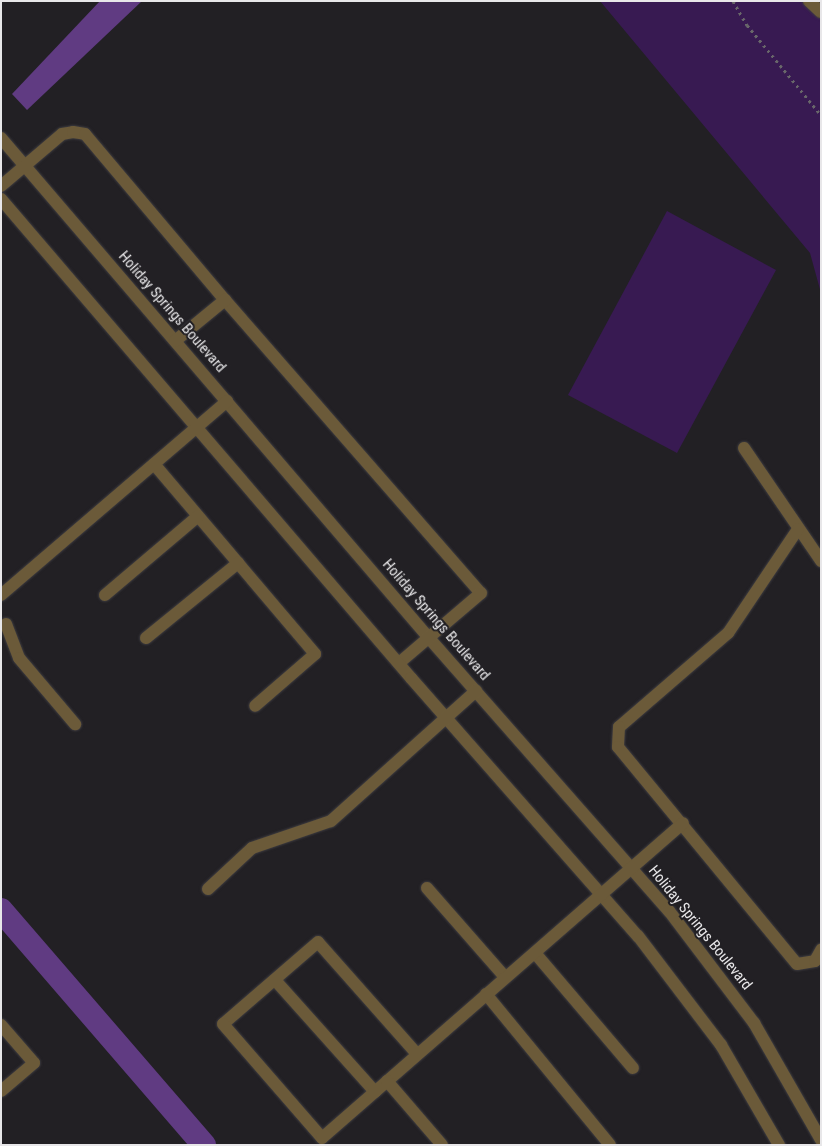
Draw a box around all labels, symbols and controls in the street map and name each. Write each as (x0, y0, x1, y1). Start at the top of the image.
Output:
street label: Holiday Springs Boulevard (114, 248, 230, 376)
street label: Holiday Springs Boulevard (378, 556, 494, 684)
street label: Holiday Springs Boulevard (644, 862, 756, 994)

